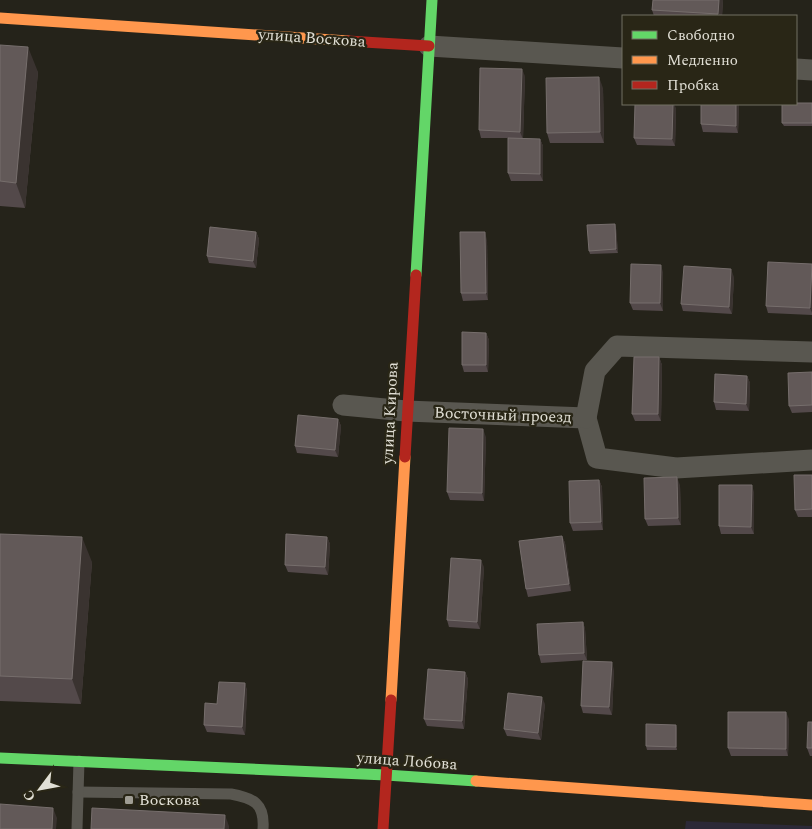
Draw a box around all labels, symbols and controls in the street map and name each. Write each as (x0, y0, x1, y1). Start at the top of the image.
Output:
legend (622, 15, 797, 105)
street label: улица Воскова (256, 22, 367, 54)
text: Свободно (667, 24, 735, 47)
text: Медленно (667, 49, 738, 72)
text: Пробка (667, 74, 720, 97)
street label: улица Кирова (375, 361, 405, 466)
street label: Восточный проезд (434, 401, 572, 429)
street label: улица Лобова (355, 745, 458, 777)
north arrow (15, 764, 65, 814)
text: С (18, 786, 41, 805)
place label: Воскова (139, 788, 200, 812)
marker: Воскова (123, 794, 135, 806)

